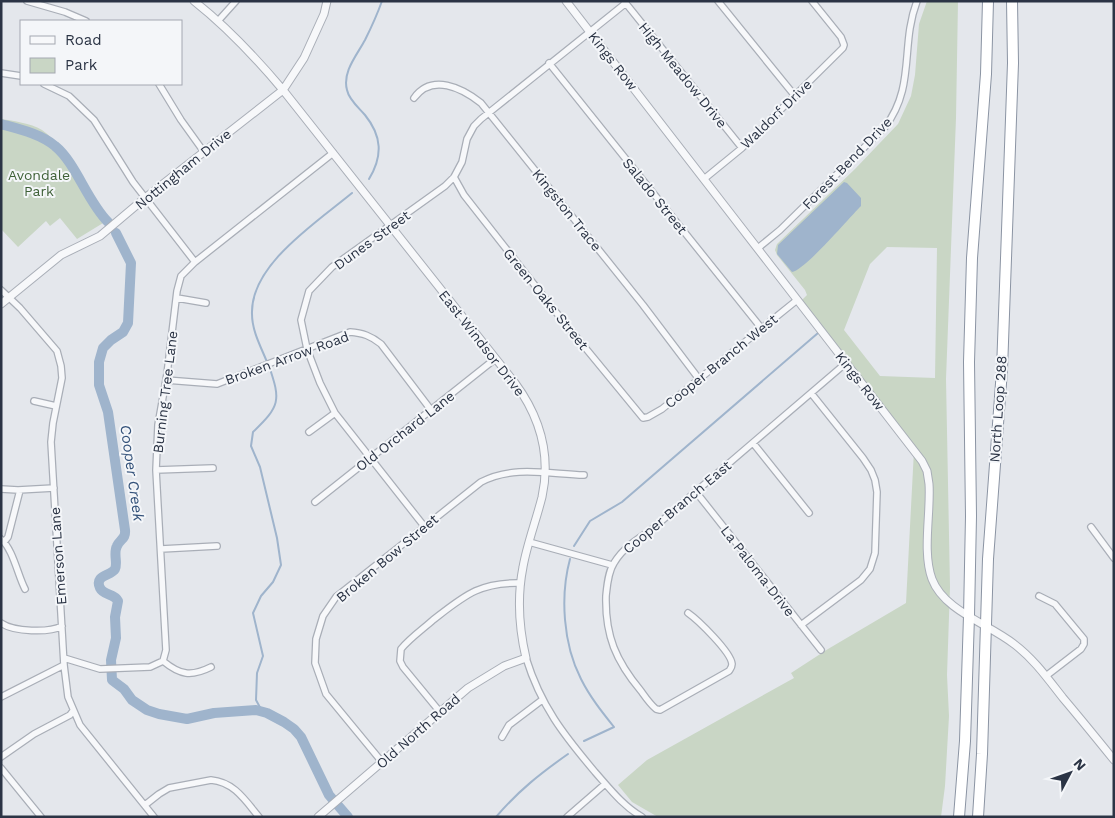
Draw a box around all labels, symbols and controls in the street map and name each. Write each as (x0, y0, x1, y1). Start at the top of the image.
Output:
street label: High Meadow Drive (636, 19, 730, 131)
legend (20, 20, 182, 85)
street label: Kings Row (585, 28, 641, 94)
text: Road (65, 31, 102, 49)
text: Park (65, 56, 98, 74)
street label: Waldorf Drive (737, 76, 815, 152)
street label: Forest Bend Drive (799, 114, 895, 212)
street label: Nottingham Drive (132, 125, 234, 213)
street label: Salado Street (619, 155, 691, 237)
street label: Kingston Trace (529, 166, 605, 254)
park label: Avondale Park (8, 167, 70, 199)
street label: Dunes Street (331, 207, 413, 273)
street label: Green Oaks Street (500, 245, 592, 353)
street label: East Windsor Drive (436, 287, 528, 399)
street label: Cooper Branch West (662, 311, 781, 411)
street label: Broken Arrow Road (223, 328, 351, 388)
street label: Burning Tree Lane (150, 330, 180, 454)
street label: Kings Row (832, 348, 888, 414)
street label: North Loop 288 (986, 355, 1010, 463)
street label: Old Orchard Lane (353, 388, 457, 474)
water label: Cooper Creek (116, 424, 148, 523)
street label: Cooper Branch East (620, 457, 734, 557)
street label: Emerson Lane (47, 507, 69, 605)
street label: Broken Bow Street (333, 511, 441, 605)
street label: La Paloma Drive (718, 523, 798, 619)
street label: Old North Road (373, 690, 463, 772)
north arrow (1045, 748, 1095, 798)
text: N (1070, 755, 1089, 774)

